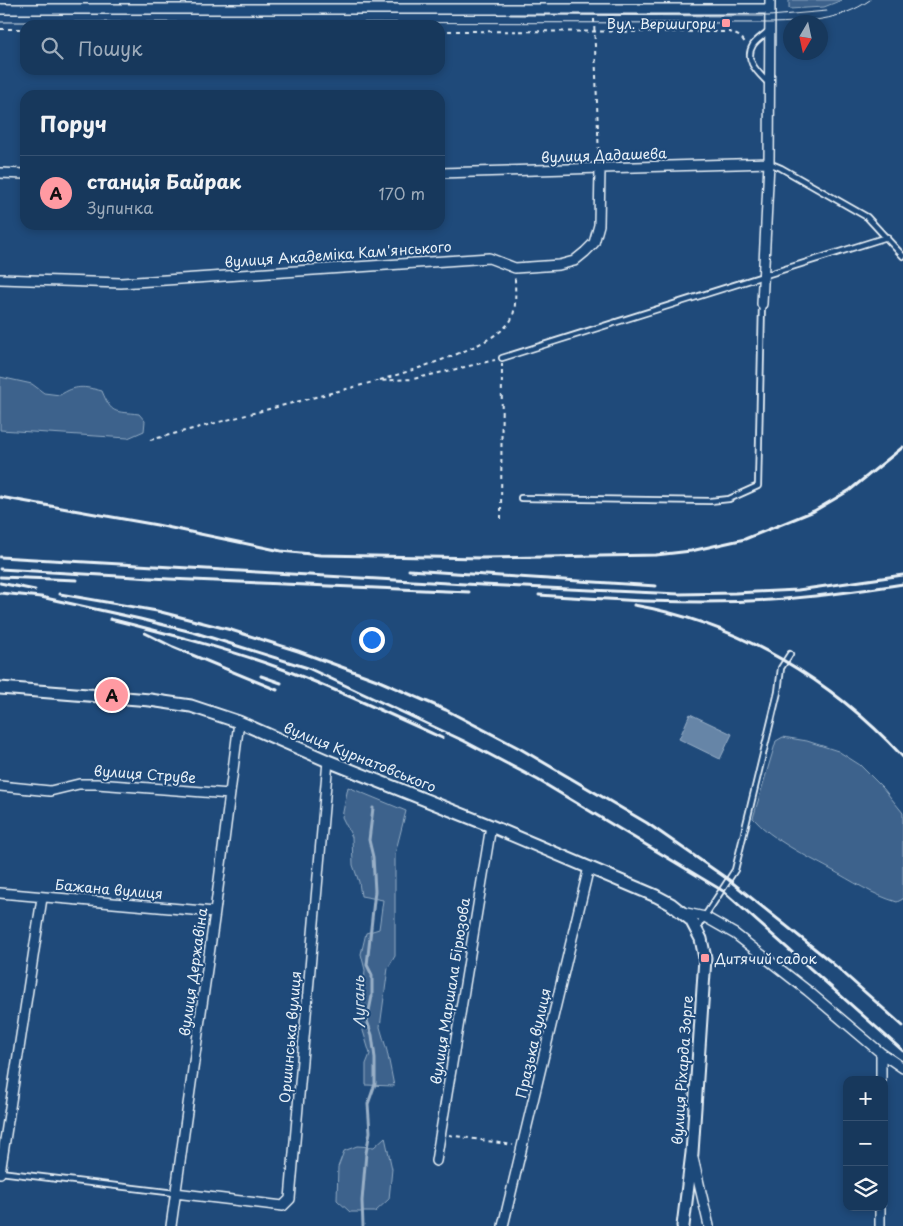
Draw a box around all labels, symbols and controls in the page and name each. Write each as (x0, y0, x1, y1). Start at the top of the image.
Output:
place label: Вул. Вершигори (607, 13, 716, 34)
north arrow (783, 15, 828, 60)
marker: Вул. Вершигори (720, 17, 732, 29)
search box (20, 20, 445, 75)
icon: search (38, 34, 66, 62)
text: Пошук (78, 34, 143, 62)
text: Поруч (40, 107, 107, 139)
street label: вулиця Дадашева (541, 142, 667, 168)
text: станція Байрак (87, 167, 241, 195)
text: A (50, 181, 62, 205)
text: 170 m (379, 181, 425, 205)
text: Зупинка (87, 195, 153, 219)
street label: вулиця Академіка Кам'янського (224, 236, 452, 272)
your location (359, 627, 385, 653)
pin: A (96, 676, 128, 714)
street label: вулиця Курнатовського (281, 717, 440, 797)
street label: вулиця Струве (93, 760, 197, 788)
street label: Бажана вулиця (54, 874, 164, 904)
street label: вулиця Маршала Бірюзова (425, 896, 475, 1086)
street label: вулиця Державіна (174, 906, 212, 1038)
place label: Дитячий садок (714, 948, 817, 969)
marker: Дитячий садок (699, 952, 711, 964)
street label: Оршинська вулиця (274, 970, 306, 1104)
water label: Лугань (346, 975, 370, 1028)
street label: Празька вулиця (510, 986, 556, 1100)
street label: вулиця Ріхарда Зорге (666, 994, 698, 1145)
map controls (843, 1076, 888, 1211)
button: + (843, 1076, 888, 1121)
button: − (843, 1121, 888, 1166)
button: layers (843, 1166, 888, 1211)

